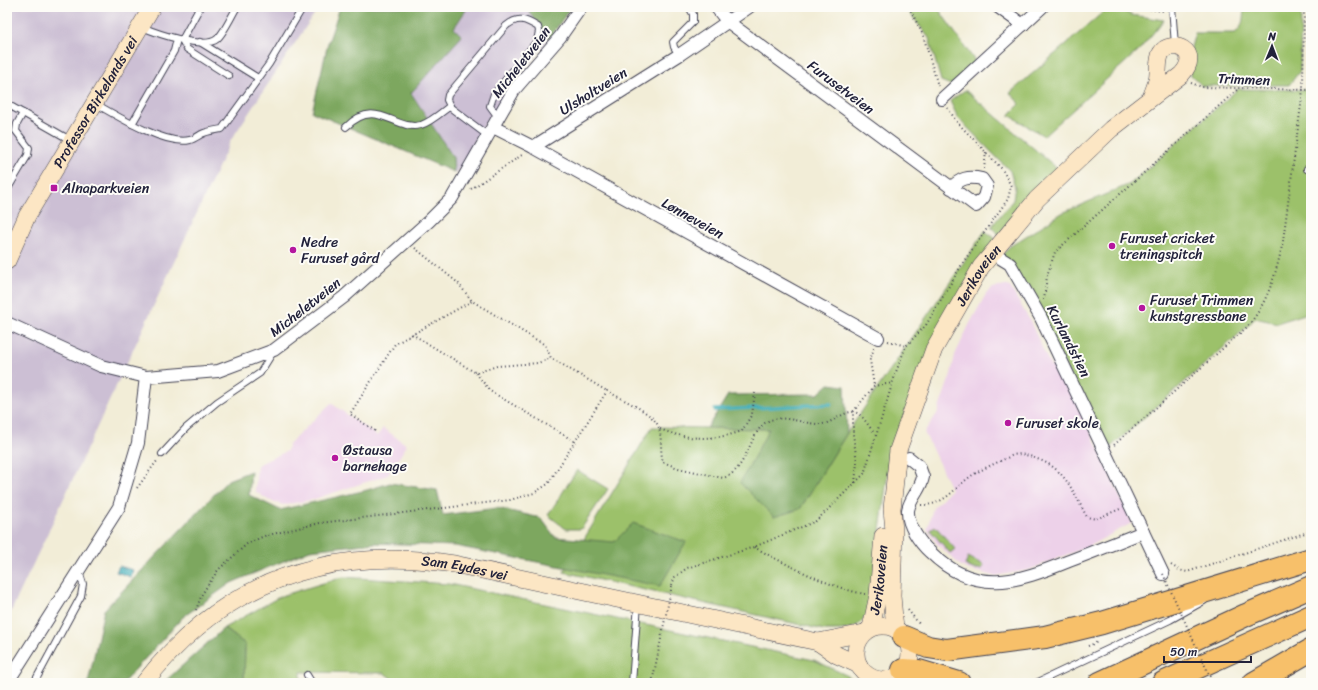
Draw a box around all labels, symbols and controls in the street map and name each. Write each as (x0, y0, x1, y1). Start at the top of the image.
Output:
street label: Micheletveien (485, 21, 558, 104)
north arrow (1252, 26, 1292, 66)
text: N (1267, 27, 1277, 46)
street label: Professor Birkelands vei (46, 31, 145, 173)
street label: Furusetveien (802, 54, 880, 121)
street label: Ulsholtveien (554, 60, 633, 122)
street label: Trimmen (1217, 66, 1271, 93)
place label: Alnaparkveien (61, 176, 150, 201)
marker: Alnaparkveien (49, 183, 59, 193)
street label: Lønneveien (657, 191, 729, 246)
place label: Furuset cricket treningspitch (1120, 226, 1215, 267)
place label: Nedre Furuset gård (301, 230, 381, 271)
street label: Jerikoveien (949, 239, 1008, 312)
marker: Furuset cricket treningspitch (1107, 241, 1117, 251)
marker: Nedre Furuset gård (288, 245, 298, 255)
street label: Micheletveien (264, 271, 347, 344)
place label: Furuset Trimmen kunstgressbane (1150, 288, 1254, 329)
street label: Kurlandstien (1040, 301, 1098, 382)
marker: Furuset Trimmen kunstgressbane (1137, 303, 1147, 313)
place label: Furuset skole (1016, 411, 1099, 436)
marker: Furuset skole (1003, 418, 1013, 428)
place label: Østausa barnehage (343, 438, 407, 479)
marker: Østausa barnehage (330, 453, 340, 463)
street label: Jerikoveien (862, 544, 895, 618)
street label: Sam Eydes vei (420, 548, 511, 588)
scale bar (1164, 638, 1251, 664)
text: 50 m (1170, 641, 1197, 663)

